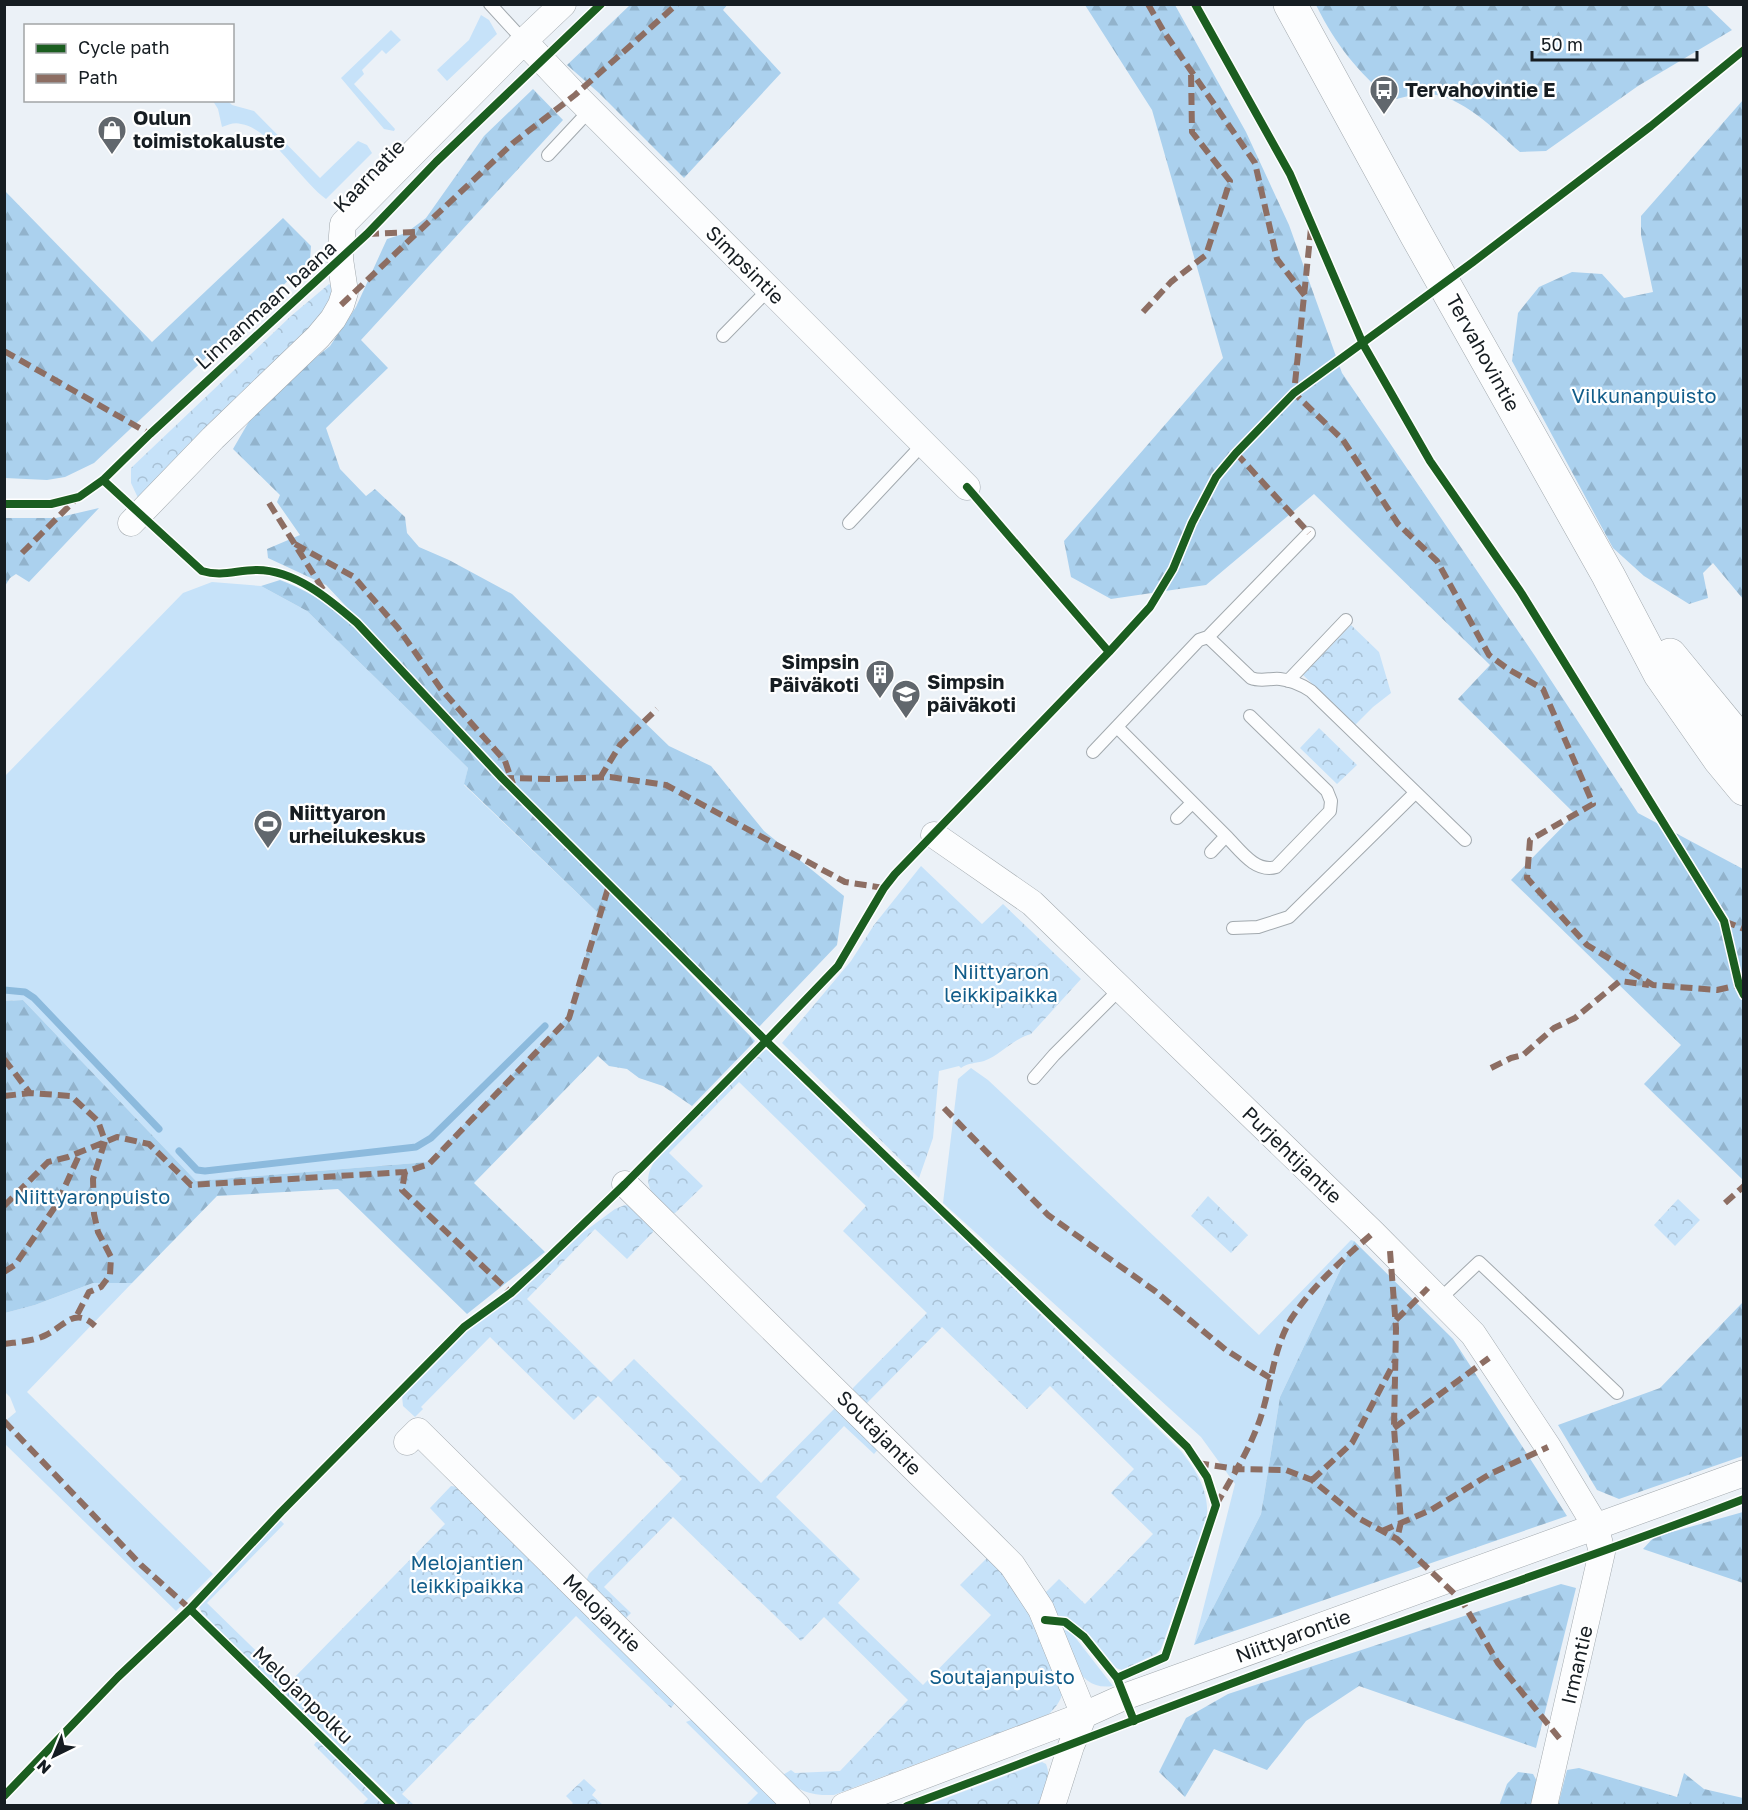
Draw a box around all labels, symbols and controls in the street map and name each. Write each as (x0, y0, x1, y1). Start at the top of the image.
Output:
legend (24, 24, 234, 102)
scale bar (1532, 24, 1697, 62)
text: 50 m (1541, 33, 1583, 55)
text: Cycle path (78, 36, 170, 58)
text: Path (78, 66, 118, 88)
bus stop icon: Tervahovintie E (1368, 74, 1400, 116)
place label: Tervahovintie E (1405, 77, 1555, 101)
place label: Oulun toimistokaluste (133, 105, 285, 152)
shop icon: Oulun toimistokaluste (96, 114, 128, 156)
street label: Kaarnatie (328, 134, 409, 217)
street label: Simpsintie (701, 220, 790, 309)
street label: Linnanmaan baana (190, 235, 341, 374)
street label: Tervahovintie (1442, 290, 1526, 415)
park label: Vilkunanpuisto (1572, 383, 1716, 407)
place label: Simpsin Päiväkoti (769, 649, 859, 696)
building icon: Simpsin Päiväkoti (864, 658, 896, 700)
place label: Simpsin päiväkoti (927, 669, 1016, 716)
school or university icon: Simpsin päiväkoti (890, 678, 922, 720)
place label: Niittyaron urheilukeskus (289, 800, 426, 847)
sports icon: Niittyaron urheilukeskus (252, 808, 284, 850)
park label: Niittyaron leikkipaikka (944, 959, 1058, 1006)
street label: Purjehtijantie (1238, 1101, 1347, 1208)
park label: Niittyaronpuisto (14, 1184, 170, 1208)
street label: Soutajantie (832, 1385, 927, 1480)
park label: Melojantien leikkipaikka (410, 1550, 524, 1597)
street label: Melojantie (559, 1568, 647, 1656)
street label: Niittyarontie (1232, 1603, 1353, 1667)
street label: Irmantie (1555, 1623, 1597, 1707)
street label: Melojanpolku (249, 1640, 359, 1748)
park label: Soutajanpuisto (929, 1664, 1075, 1688)
north arrow (24, 1726, 84, 1786)
text: N (32, 1756, 55, 1778)

